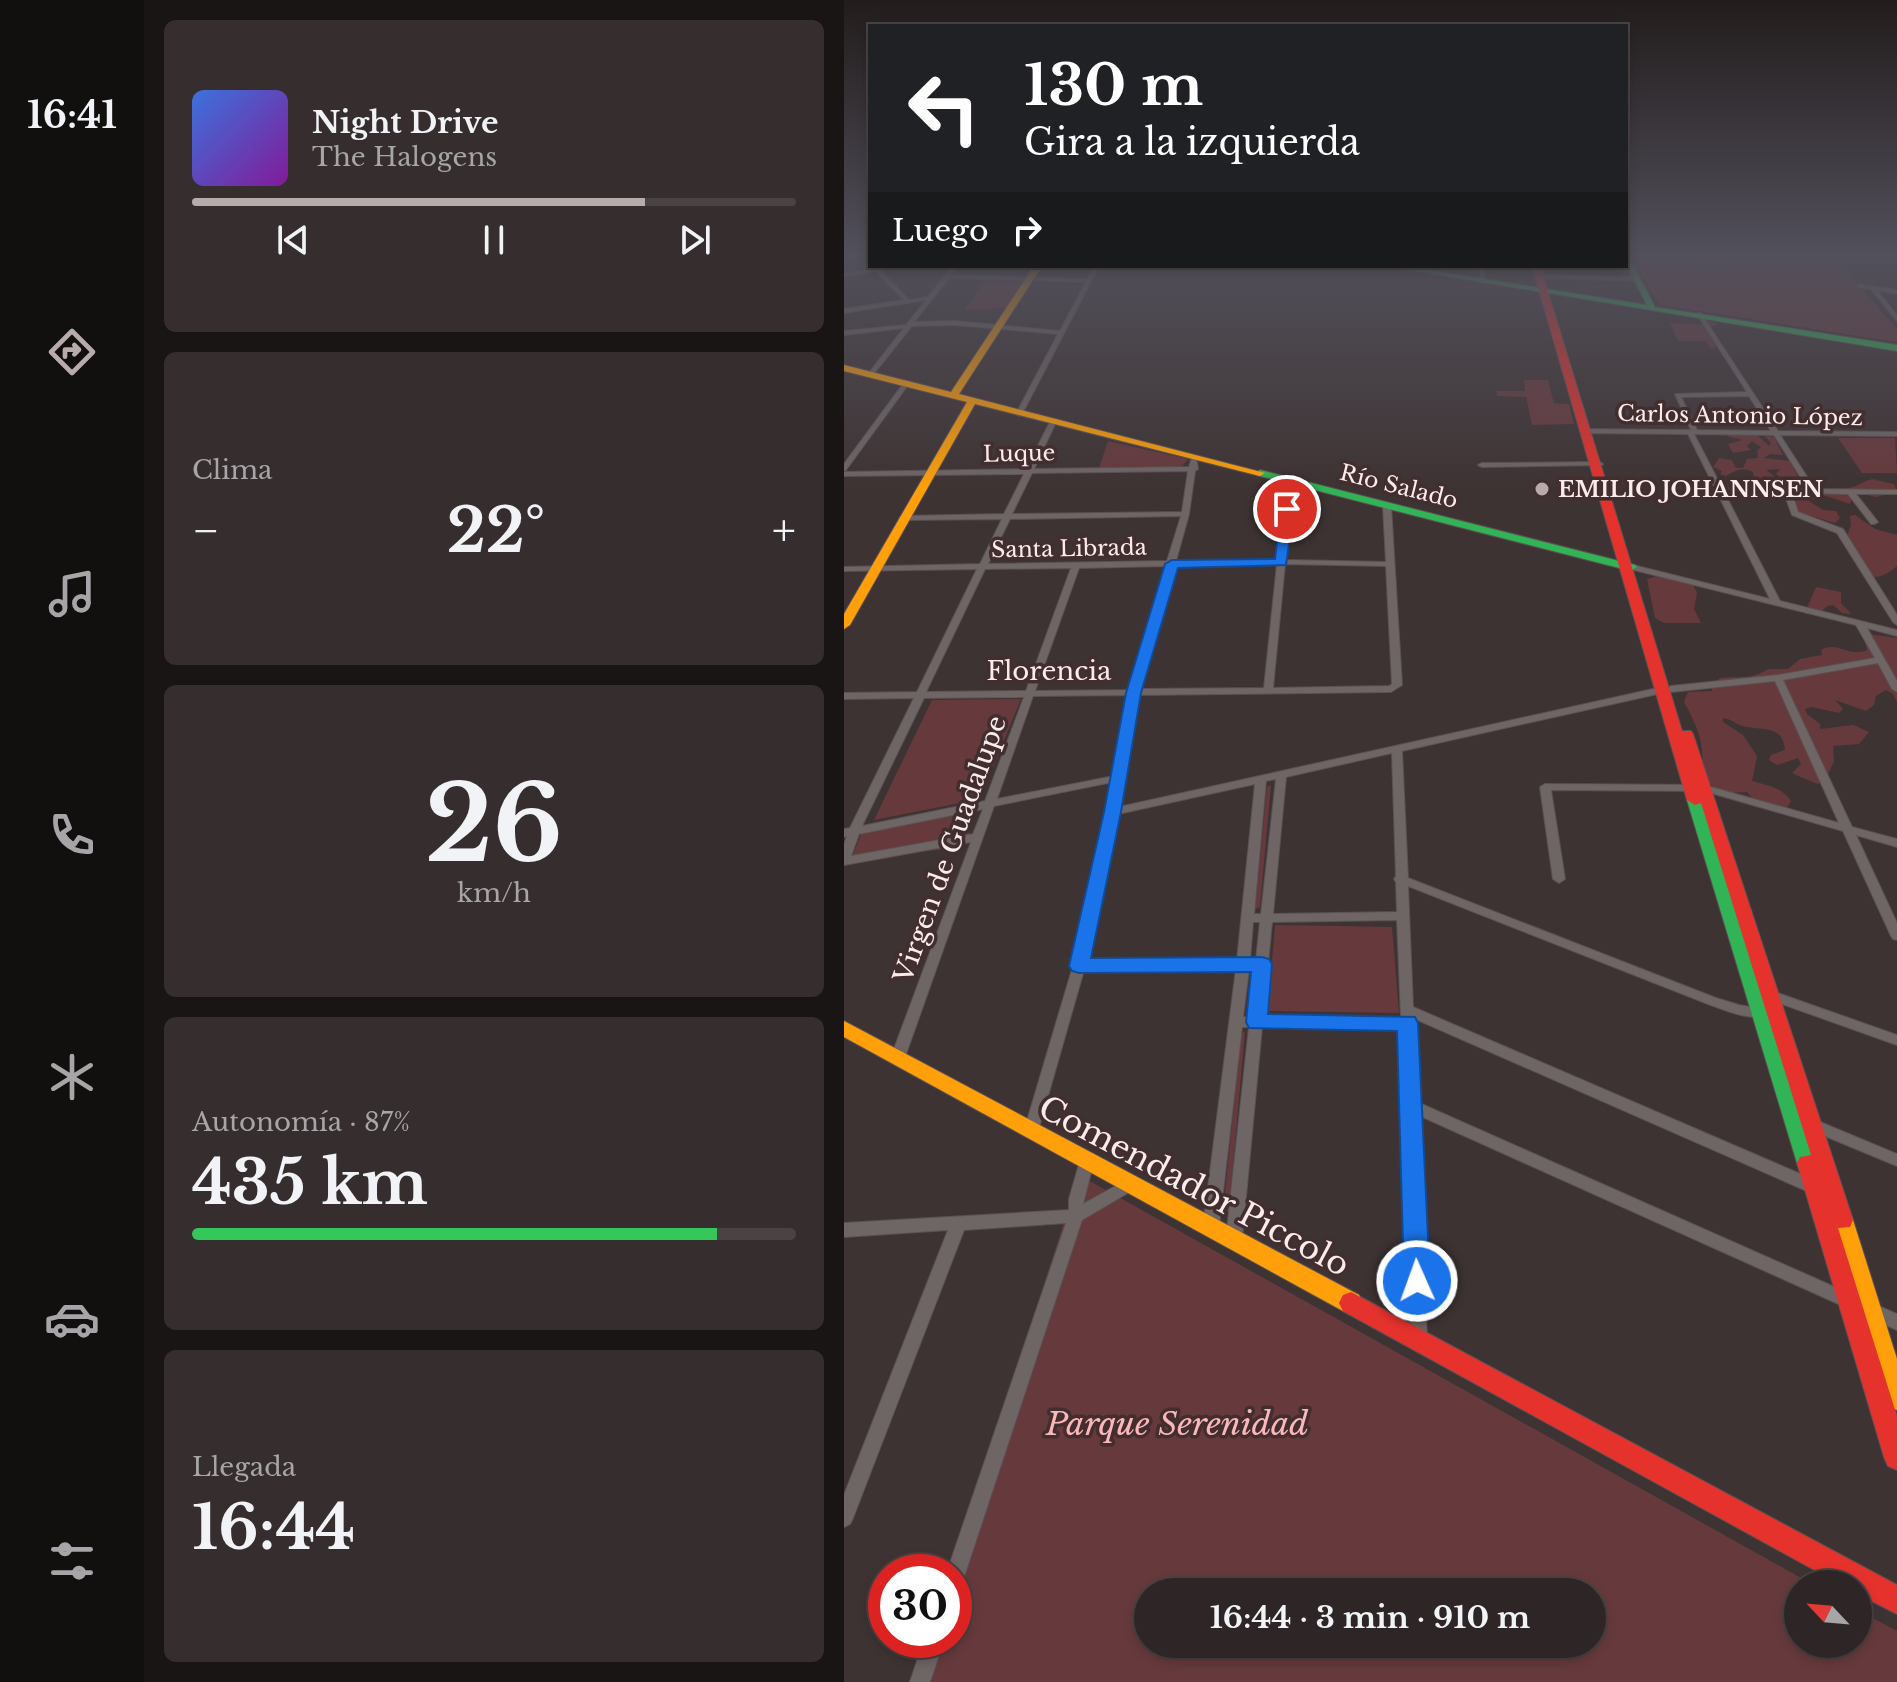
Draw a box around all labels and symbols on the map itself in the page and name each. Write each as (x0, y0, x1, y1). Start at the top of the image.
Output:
street label: Carlos Antonio López (1617, 400, 1863, 431)
street label: Luque (983, 439, 1055, 468)
street label: Río Salado (1337, 459, 1461, 514)
pin (1253, 475, 1321, 543)
place label: EMILIO JOHANNSEN (1558, 476, 1823, 503)
marker: EMILIO JOHANNSEN (1533, 480, 1551, 498)
street label: Santa Librada (991, 534, 1148, 563)
street label: Florencia (986, 655, 1112, 687)
street label: Virgen de Guadalupe (886, 711, 1013, 988)
street label: Comendador Piccolo (1032, 1087, 1356, 1285)
position arrow (1375, 1239, 1459, 1323)
park label: Parque Serenidad (1045, 1404, 1309, 1444)
speed limit sign: 30 (868, 1554, 972, 1658)
north arrow (1784, 1570, 1872, 1658)

